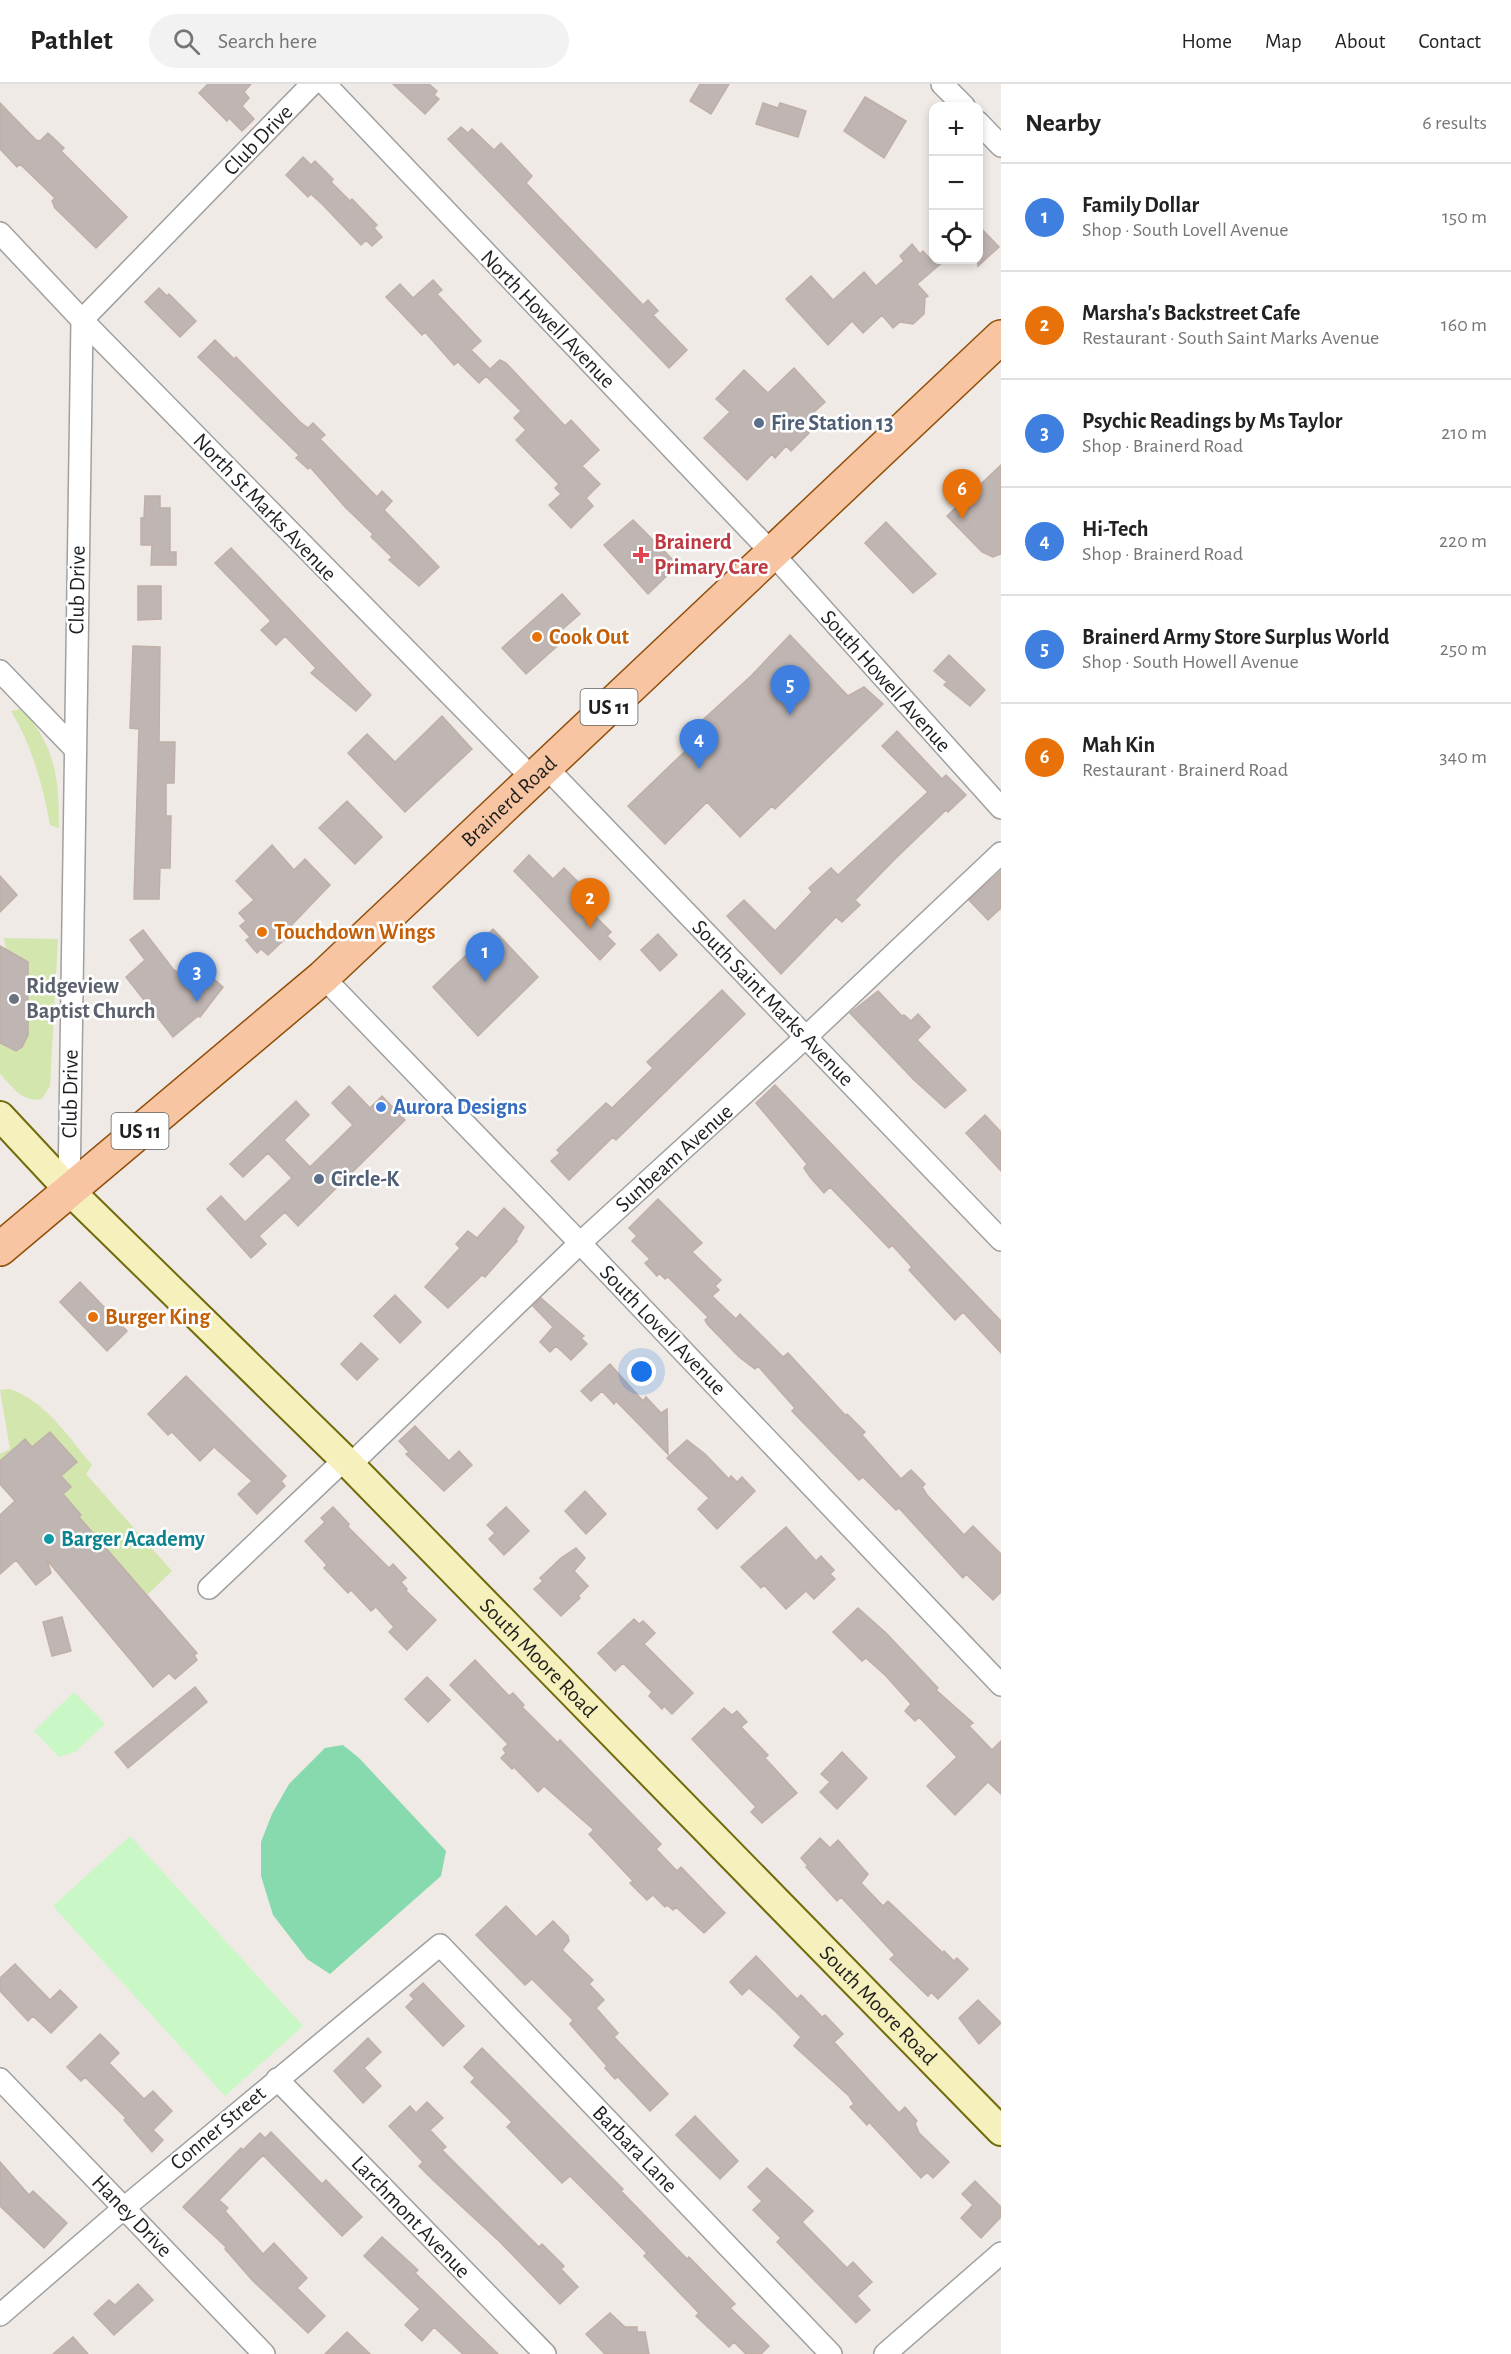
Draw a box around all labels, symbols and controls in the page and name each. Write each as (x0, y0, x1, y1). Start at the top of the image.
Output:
search box (149, 14, 569, 68)
icon: search (170, 25, 203, 58)
text: Pathlet (30, 27, 113, 55)
text: Search here (218, 30, 317, 52)
text: Home (1181, 31, 1232, 52)
text: Map (1265, 31, 1302, 52)
text: About (1335, 31, 1385, 52)
text: Contact (1418, 31, 1481, 52)
street label: Club Drive (219, 100, 297, 180)
map controls (929, 102, 983, 264)
button: + (929, 102, 983, 156)
text: Nearby (1025, 110, 1101, 136)
text: 6 results (1422, 113, 1487, 133)
button: − (929, 156, 983, 210)
text: Family Dollar (1082, 194, 1199, 216)
text: 1 (1041, 207, 1048, 227)
text: 150 m (1442, 207, 1487, 227)
button: locate (929, 210, 983, 264)
text: Shop · South Lovell Avenue (1082, 220, 1288, 240)
street label: North Howell Avenue (477, 246, 619, 392)
text: Marsha's Backstreet Cafe (1082, 302, 1300, 324)
text: 2 (1040, 315, 1049, 335)
text: 160 m (1441, 315, 1487, 335)
text: Restaurant · South Saint Marks Avenue (1082, 328, 1379, 348)
text: Psychic Readings by Ms Taylor (1082, 410, 1342, 432)
place label: Fire Station 13 (771, 412, 893, 434)
marker: Fire Station 13 (752, 416, 766, 430)
text: 3 (1040, 423, 1049, 443)
text: 210 m (1441, 423, 1487, 443)
street label: North St Marks Avenue (189, 429, 341, 585)
text: Shop · Brainerd Road (1082, 436, 1243, 456)
pin: 6 (942, 470, 982, 519)
text: Hi-Tech (1082, 518, 1148, 540)
place label: Brainerd Primary Care (654, 531, 768, 579)
text: 4 (1039, 531, 1050, 551)
text: 220 m (1439, 531, 1487, 551)
text: Shop · Brainerd Road (1082, 544, 1243, 564)
street label: Club Drive (65, 545, 89, 635)
marker: Brainerd Primary Care (632, 546, 650, 564)
street label: South Howell Avenue (817, 606, 955, 756)
place label: Cook Out (549, 626, 630, 648)
text: Brainerd Army Store Surplus World (1082, 626, 1389, 648)
marker: Cook Out (530, 630, 544, 644)
text: 5 (1040, 639, 1049, 659)
text: 250 m (1440, 639, 1487, 659)
text: Shop · South Howell Avenue (1082, 652, 1299, 672)
pin: 5 (770, 666, 810, 715)
road number: US 11 (580, 689, 638, 725)
pin: 4 (680, 720, 718, 769)
text: Mah Kin (1082, 734, 1155, 756)
text: 6 (1040, 747, 1049, 767)
text: 340 m (1439, 747, 1487, 767)
street label: Brainerd Road (457, 752, 561, 851)
text: Restaurant · Brainerd Road (1082, 760, 1288, 780)
pin: 2 (570, 878, 610, 928)
street label: South Saint Marks Avenue (688, 916, 858, 1090)
place label: Touchdown Wings (274, 921, 435, 943)
marker: Touchdown Wings (255, 925, 269, 939)
pin: 1 (466, 932, 504, 982)
pin: 3 (178, 952, 216, 1002)
place label: Ridgeview Baptist Church (26, 975, 155, 1022)
marker: Ridgeview Baptist Church (7, 992, 21, 1006)
street label: Club Drive (58, 1049, 82, 1139)
place label: Aurora Designs (393, 1096, 527, 1118)
marker: Aurora Designs (374, 1100, 388, 1114)
street label: Sunbeam Avenue (611, 1100, 737, 1216)
road number: US 11 (112, 1113, 168, 1149)
place label: Circle-K (331, 1168, 400, 1190)
marker: Circle-K (312, 1172, 326, 1186)
street label: South Lovell Avenue (596, 1261, 730, 1399)
place label: Burger King (105, 1306, 211, 1328)
marker: Burger King (86, 1310, 100, 1324)
your location (627, 1357, 656, 1386)
place label: Barger Academy (61, 1528, 205, 1551)
marker: Barger Academy (42, 1532, 56, 1546)
street label: South Moore Road (476, 1594, 601, 1722)
street label: South Moore Road (815, 1941, 941, 2069)
street label: Conner Street (166, 2082, 270, 2174)
street label: Barbara Lane (588, 2101, 682, 2197)
street label: Larchmont Avenue (347, 2152, 475, 2282)
street label: Haney Drive (88, 2171, 176, 2261)

